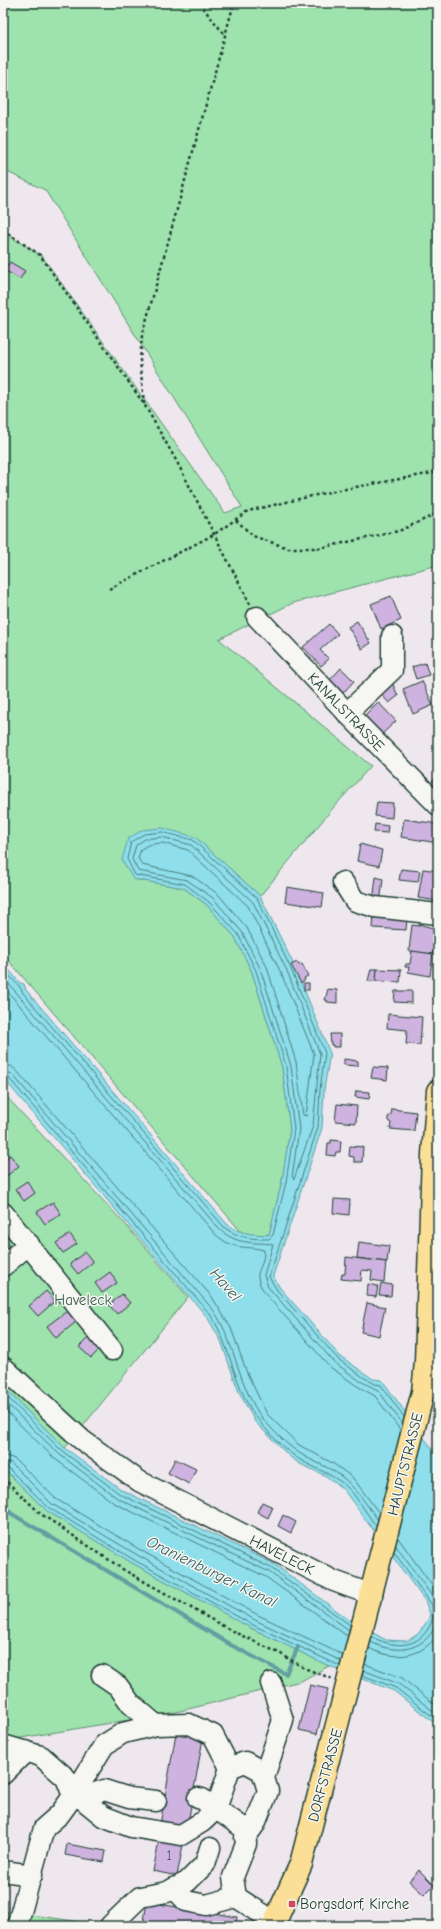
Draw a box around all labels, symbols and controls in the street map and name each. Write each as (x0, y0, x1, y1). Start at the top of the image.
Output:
street label: KANALSTRASSE (304, 669, 388, 755)
water label: Havel (206, 1264, 245, 1305)
park label: Haveleck (54, 1291, 112, 1309)
street label: HAUPTSTRASSE (384, 1411, 426, 1517)
street label: HAVELECK (247, 1531, 318, 1579)
water label: Oranienburger Kanal (144, 1533, 280, 1611)
street label: DORFSTRASSE (304, 1726, 346, 1824)
house number: 1 (166, 1848, 172, 1863)
place label: Borgsdorf, Kirche (300, 1895, 410, 1913)
marker: Borgsdorf, Kirche (287, 1899, 297, 1909)

